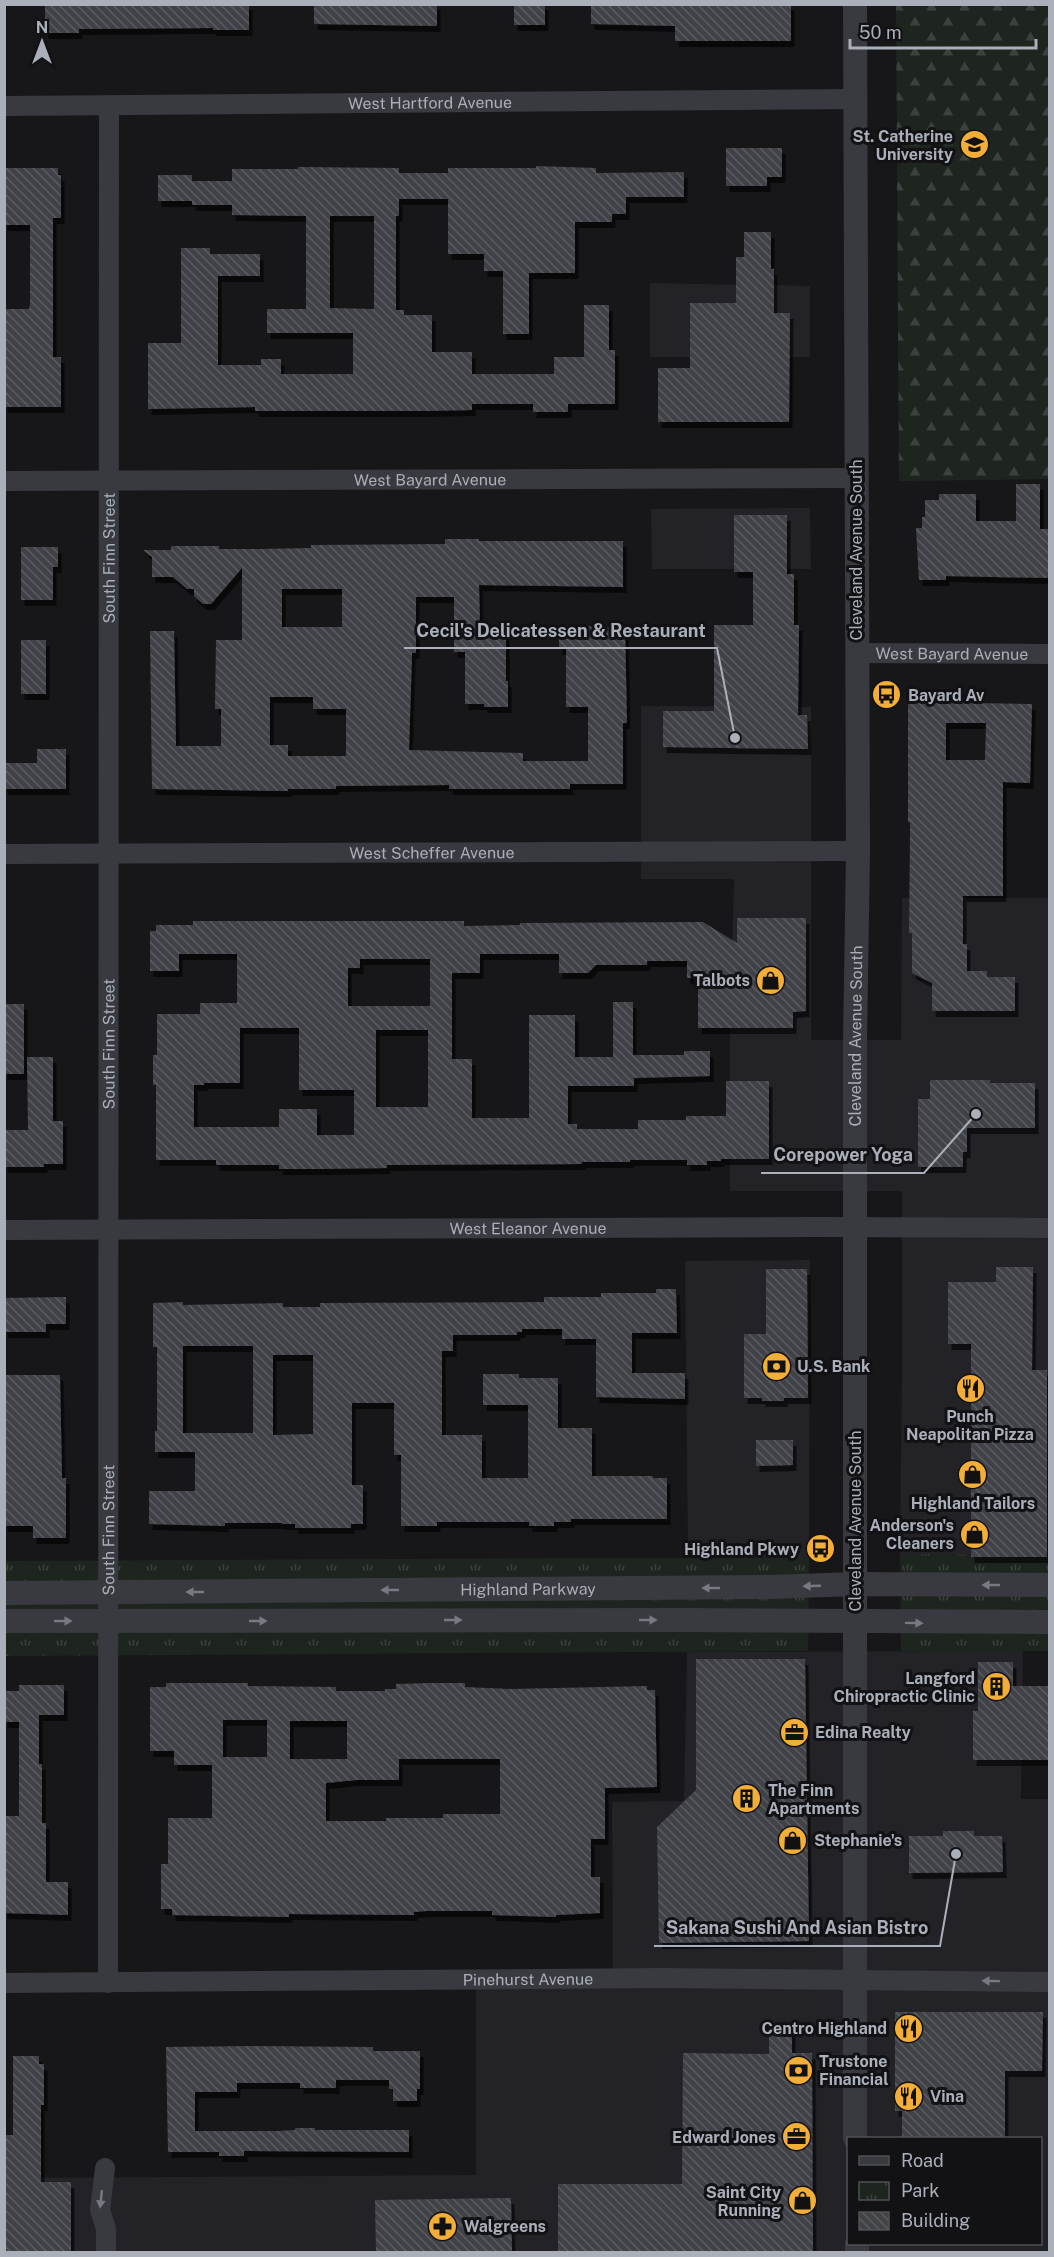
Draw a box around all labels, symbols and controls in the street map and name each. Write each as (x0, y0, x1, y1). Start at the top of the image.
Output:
north arrow (12, 12, 72, 72)
scale bar (850, 12, 1036, 50)
text: N (36, 18, 48, 37)
text: 50 m (859, 22, 902, 43)
street label: West Hartford Avenue (348, 93, 512, 113)
place label: St. Catherine University (853, 127, 953, 164)
school or university icon: St. Catherine University (958, 129, 990, 161)
street label: Cleveland Avenue South (847, 460, 866, 640)
street label: West Bayard Avenue (354, 470, 506, 490)
street label: South Finn Street (100, 492, 119, 624)
callout: Cecil's Delicatessen & Restaurant (404, 612, 717, 648)
text: Cecil's Delicatessen & Restaurant (416, 620, 706, 641)
street label: West Bayard Avenue (876, 644, 1028, 664)
bus stop icon: Bayard Av (871, 679, 903, 711)
place label: Bayard Av (908, 686, 985, 705)
street label: West Scheffer Avenue (349, 843, 515, 863)
street label: Cleveland Avenue South (846, 945, 867, 1127)
shop icon: Talbots (755, 964, 787, 996)
place label: Talbots (693, 971, 750, 990)
street label: South Finn Street (99, 978, 119, 1110)
callout: Corepower Yoga (761, 1137, 924, 1173)
text: Corepower Yoga (773, 1144, 913, 1165)
street label: West Eleanor Avenue (449, 1219, 607, 1238)
bank icon: U.S. Bank (760, 1350, 792, 1382)
place label: U.S. Bank (797, 1357, 870, 1376)
restaurant icon: Punch Neapolitan Pizza (954, 1372, 986, 1404)
place label: Punch Neapolitan Pizza (906, 1407, 1034, 1444)
street label: Cleveland Avenue South (846, 1431, 865, 1611)
shop icon: Highland Tailors (957, 1459, 989, 1491)
street label: South Finn Street (99, 1464, 118, 1596)
place label: Highland Tailors (911, 1494, 1035, 1513)
place label: Anderson's Cleaners (869, 1516, 954, 1553)
shop icon: Anderson's Cleaners (959, 1518, 991, 1550)
bus stop icon: Highland Pkwy (804, 1533, 836, 1565)
place label: Highland Pkwy (684, 1540, 799, 1559)
street label: Highland Parkway (460, 1579, 596, 1599)
one-way arrow (982, 1580, 1001, 1590)
one-way arrow (803, 1581, 822, 1590)
one-way arrow (701, 1583, 720, 1593)
one-way arrow (380, 1585, 399, 1595)
one-way arrow (185, 1587, 204, 1596)
one-way arrow (443, 1615, 462, 1625)
one-way arrow (638, 1615, 657, 1625)
one-way arrow (53, 1616, 72, 1626)
one-way arrow (248, 1616, 267, 1626)
one-way arrow (905, 1618, 924, 1628)
place label: Langford Chiropractic Clinic (833, 1669, 975, 1706)
building icon: Langford Chiropractic Clinic (980, 1671, 1012, 1703)
office icon: Edina Realty (778, 1716, 810, 1748)
place label: Edina Realty (815, 1723, 911, 1742)
place label: The Finn Apartments (768, 1781, 859, 1818)
building icon: The Finn Apartments (731, 1783, 763, 1815)
shop icon: Stephanie's (777, 1824, 809, 1856)
place label: Stephanie's (814, 1831, 902, 1850)
callout: Sakana Sushi And Asian Bistro (654, 1910, 940, 1946)
text: Sakana Sushi And Asian Bistro (666, 1917, 928, 1938)
street label: Pinehurst Avenue (463, 1970, 593, 1990)
one-way arrow (982, 1977, 1001, 1986)
restaurant icon: Centro Highland (892, 2012, 924, 2044)
place label: Centro Highland (762, 2019, 887, 2038)
place label: Trustone Financial (819, 2052, 888, 2089)
bank icon: Trustone Financial (782, 2054, 814, 2086)
restaurant icon: Vina (893, 2080, 925, 2112)
place label: Vina (930, 2087, 964, 2106)
office icon: Edward Jones (781, 2121, 813, 2153)
place label: Edward Jones (672, 2128, 776, 2147)
legend (847, 2137, 1042, 2245)
text: Road (901, 2150, 944, 2171)
text: Park (901, 2180, 939, 2201)
place label: Saint City Running (706, 2183, 781, 2220)
shop icon: Saint City Running (786, 2185, 818, 2217)
one-way arrow (96, 2190, 106, 2209)
pharmacy icon: Walgreens (427, 2210, 459, 2242)
text: Building (901, 2210, 970, 2231)
place label: Walgreens (464, 2217, 546, 2236)

